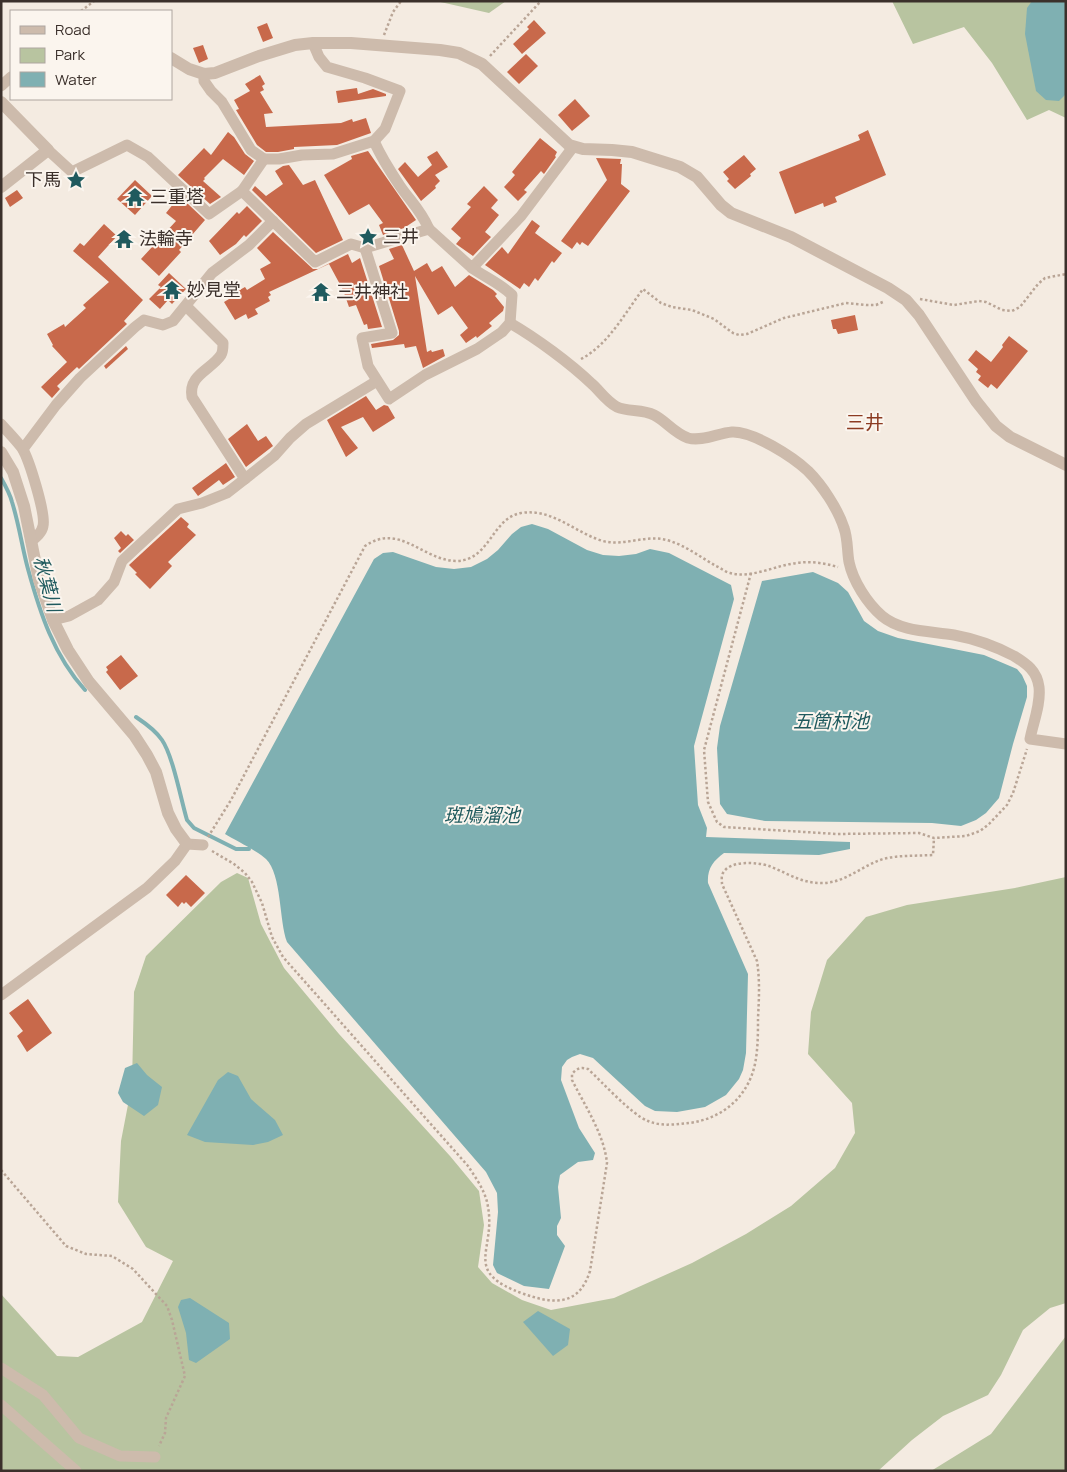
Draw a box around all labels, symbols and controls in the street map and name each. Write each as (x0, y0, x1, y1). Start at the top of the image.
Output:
legend (10, 10, 172, 100)
text: Road (55, 19, 91, 40)
text: Park (55, 44, 85, 65)
text: Water (55, 69, 97, 90)
place label: 下馬 (25, 167, 61, 191)
place icon: 下馬 (65, 169, 87, 191)
place label: 三重塔 (150, 184, 204, 208)
temple icon: 三重塔 (124, 186, 146, 208)
place label: 三井 (383, 224, 419, 248)
place label: 法輪寺 (139, 226, 193, 250)
place icon: 三井 (357, 226, 379, 248)
temple icon: 法輪寺 (113, 228, 135, 250)
place label: 妙見堂 (187, 277, 241, 301)
temple icon: 妙見堂 (161, 279, 183, 301)
place label: 三井神社 (336, 279, 408, 303)
temple icon: 三井神社 (310, 281, 332, 303)
district label: 三井 (846, 409, 884, 435)
water label: 秋葉川 (28, 553, 68, 617)
water label: 五箇村池 (793, 708, 871, 734)
water label: 斑鳩溜池 (444, 802, 522, 828)

